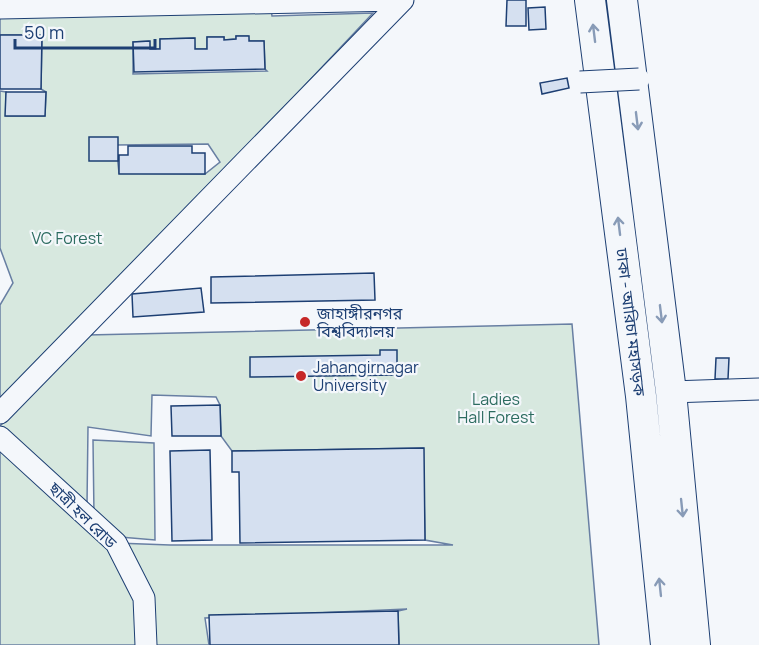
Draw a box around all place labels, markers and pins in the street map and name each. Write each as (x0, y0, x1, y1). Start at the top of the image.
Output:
place label: জাহাঙ্গীরনগর বিশ্ববিদ্যালয় (316, 302, 403, 342)
marker: জাহাঙ্গীরনগর বিশ্ববিদ্যালয় (298, 315, 312, 329)
place label: Jahangirnagar University (313, 356, 419, 396)
marker: Jahangirnagar University (294, 369, 308, 383)

